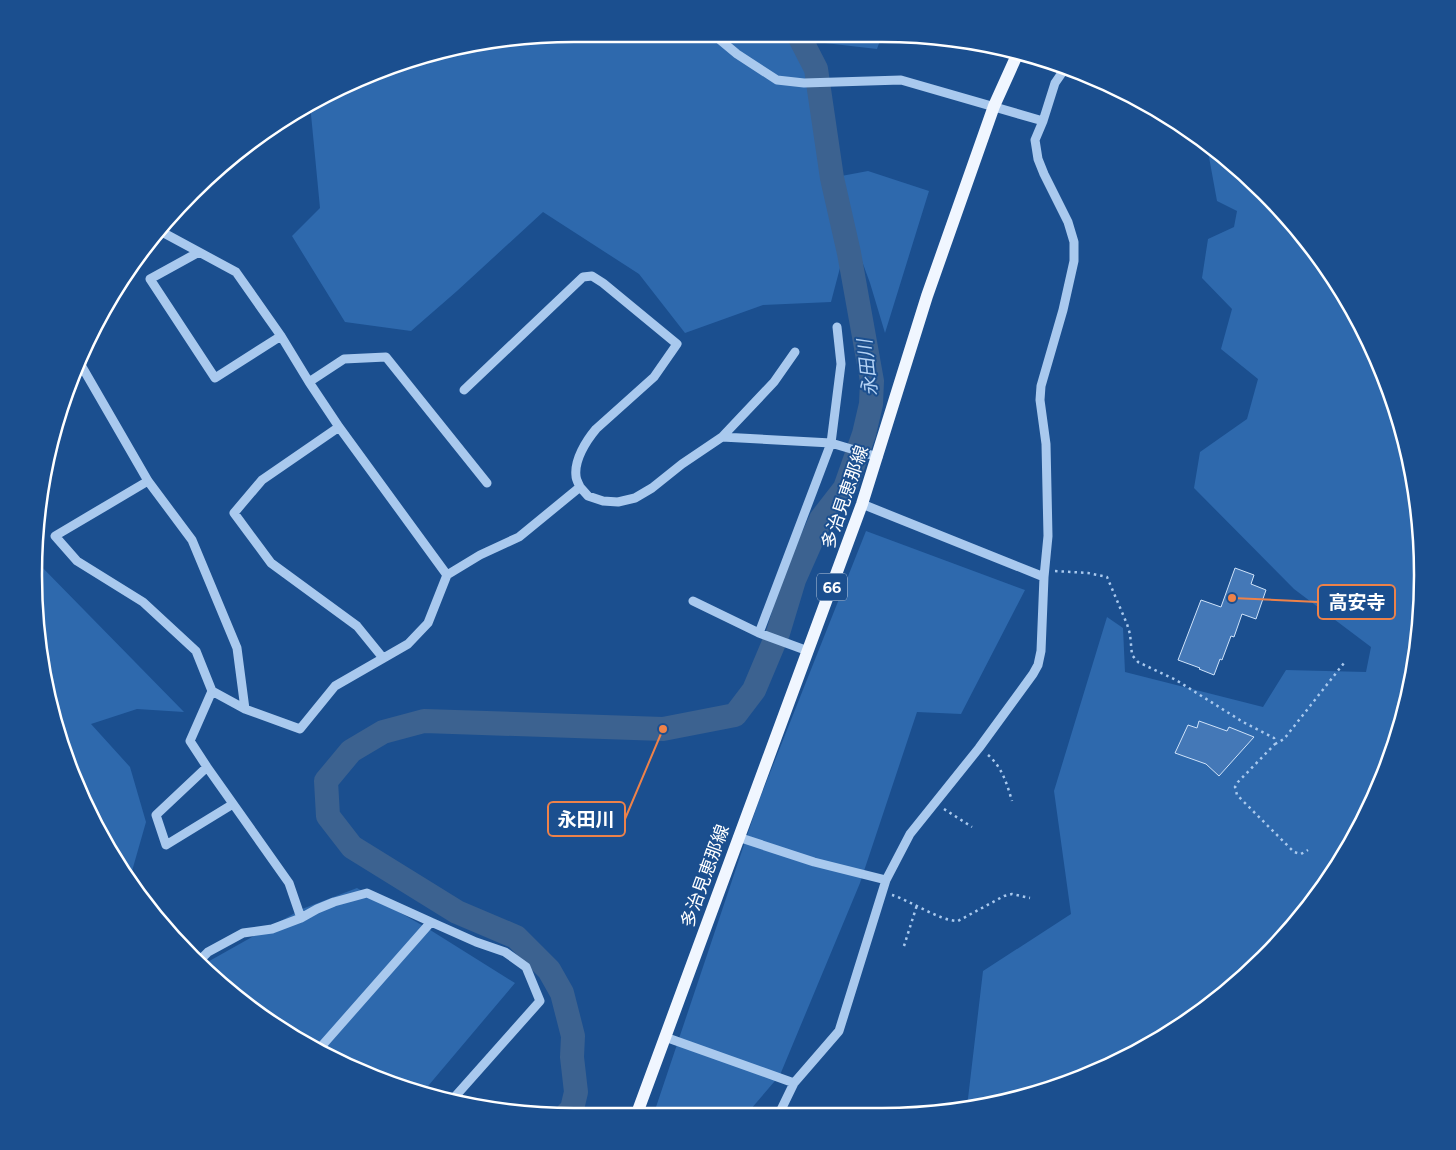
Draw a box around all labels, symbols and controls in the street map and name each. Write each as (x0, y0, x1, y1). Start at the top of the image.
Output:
water label: 永田川 (853, 336, 882, 398)
street label: 多治見恵那線 (817, 442, 873, 552)
road number: 66 (817, 574, 847, 600)
callout: 高安寺 (1318, 585, 1395, 619)
text: 高安寺 (1328, 591, 1386, 614)
callout: 永田川 (548, 802, 625, 836)
text: 永田川 (557, 808, 615, 831)
street label: 多治見恵那線 (676, 821, 734, 931)

